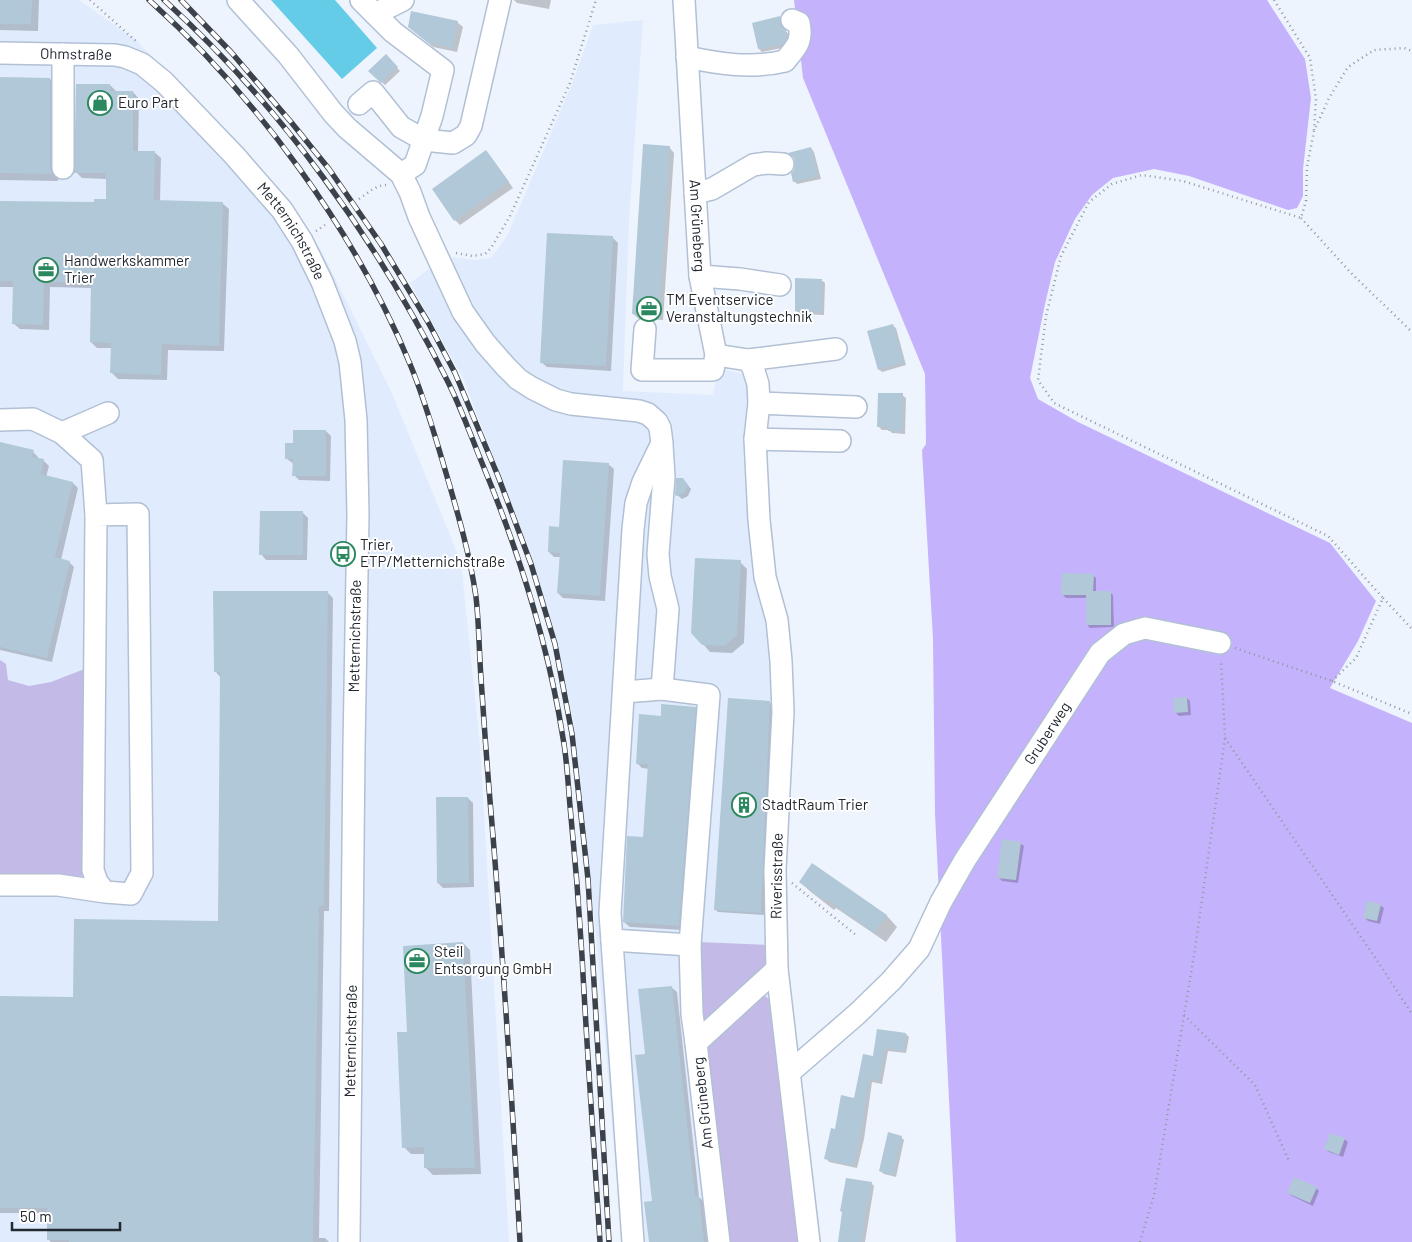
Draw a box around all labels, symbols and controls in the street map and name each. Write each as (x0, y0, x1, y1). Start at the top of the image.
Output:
street label: Ohmstraße (40, 44, 112, 63)
shop icon: Euro Part (87, 90, 113, 116)
place label: Euro Part (118, 93, 179, 111)
street label: Metternichstraße (254, 178, 330, 283)
street label: Am Grüneberg (686, 179, 710, 272)
place label: Handwerkskammer Trier (64, 251, 190, 286)
office icon: Handwerkskammer Trier (33, 257, 59, 283)
place label: TM Eventservice Veranstaltungstechnik (666, 290, 813, 325)
office icon: TM Eventservice Veranstaltungstechnik (636, 296, 662, 322)
place label: Trier, ETP/Metternichstraße (360, 535, 505, 570)
bus stop icon: Trier, ETP/Metternichstraße (330, 541, 356, 567)
street label: Metternichstraße (344, 579, 364, 692)
street label: Gruberweg (1020, 698, 1074, 768)
building icon: StadtRaum Trier (731, 792, 757, 818)
place label: StadtRaum Trier (762, 795, 869, 813)
street label: Riverisstraße (766, 833, 786, 919)
place label: Steil Entsorgung GmbH (434, 942, 552, 977)
office icon: Steil Entsorgung GmbH (404, 948, 430, 974)
street label: Metternichstraße (340, 984, 360, 1097)
street label: Am Grüneberg (688, 1056, 716, 1150)
scale bar (12, 1200, 120, 1232)
text: 50 m (20, 1207, 52, 1225)

